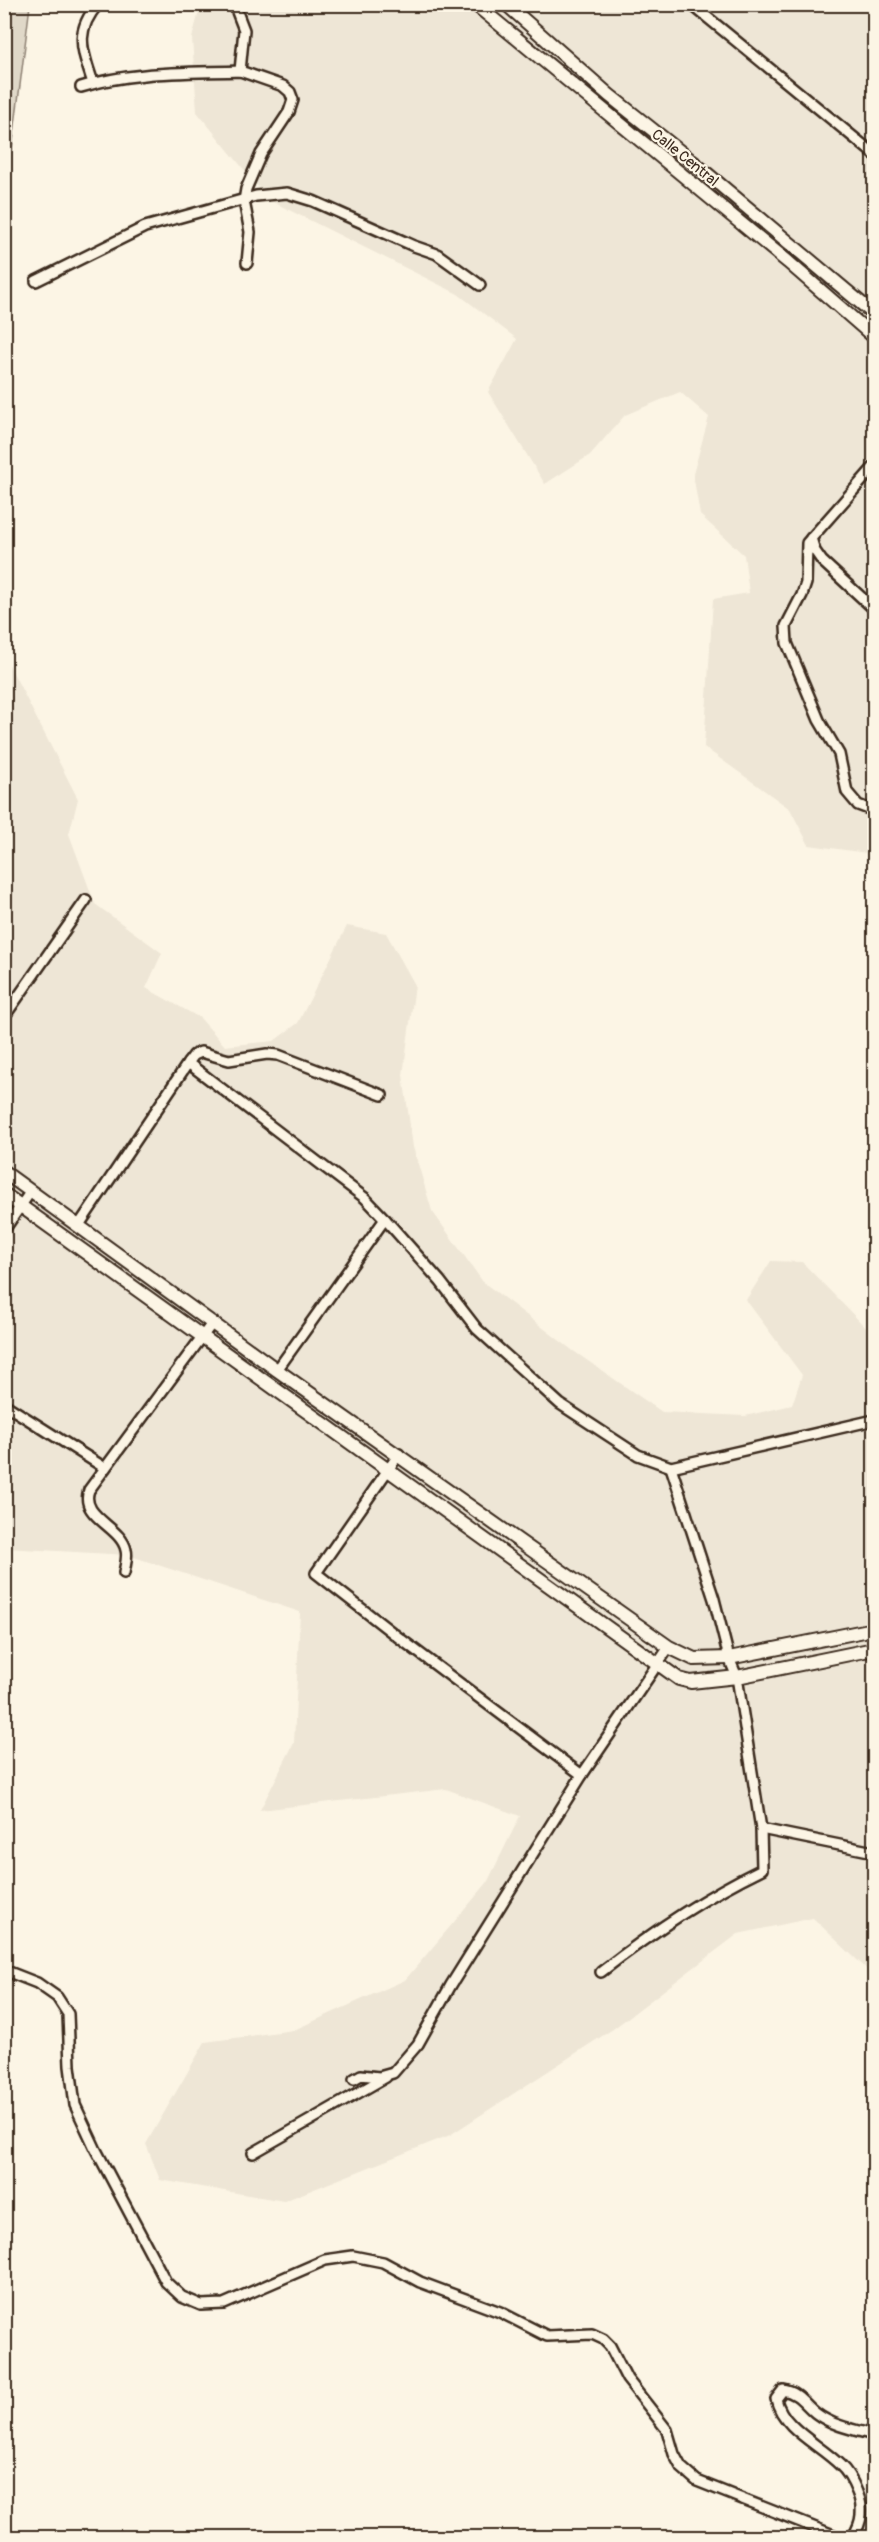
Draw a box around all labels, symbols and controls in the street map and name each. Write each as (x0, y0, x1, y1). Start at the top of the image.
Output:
street label: Calle Central (648, 125, 722, 191)

